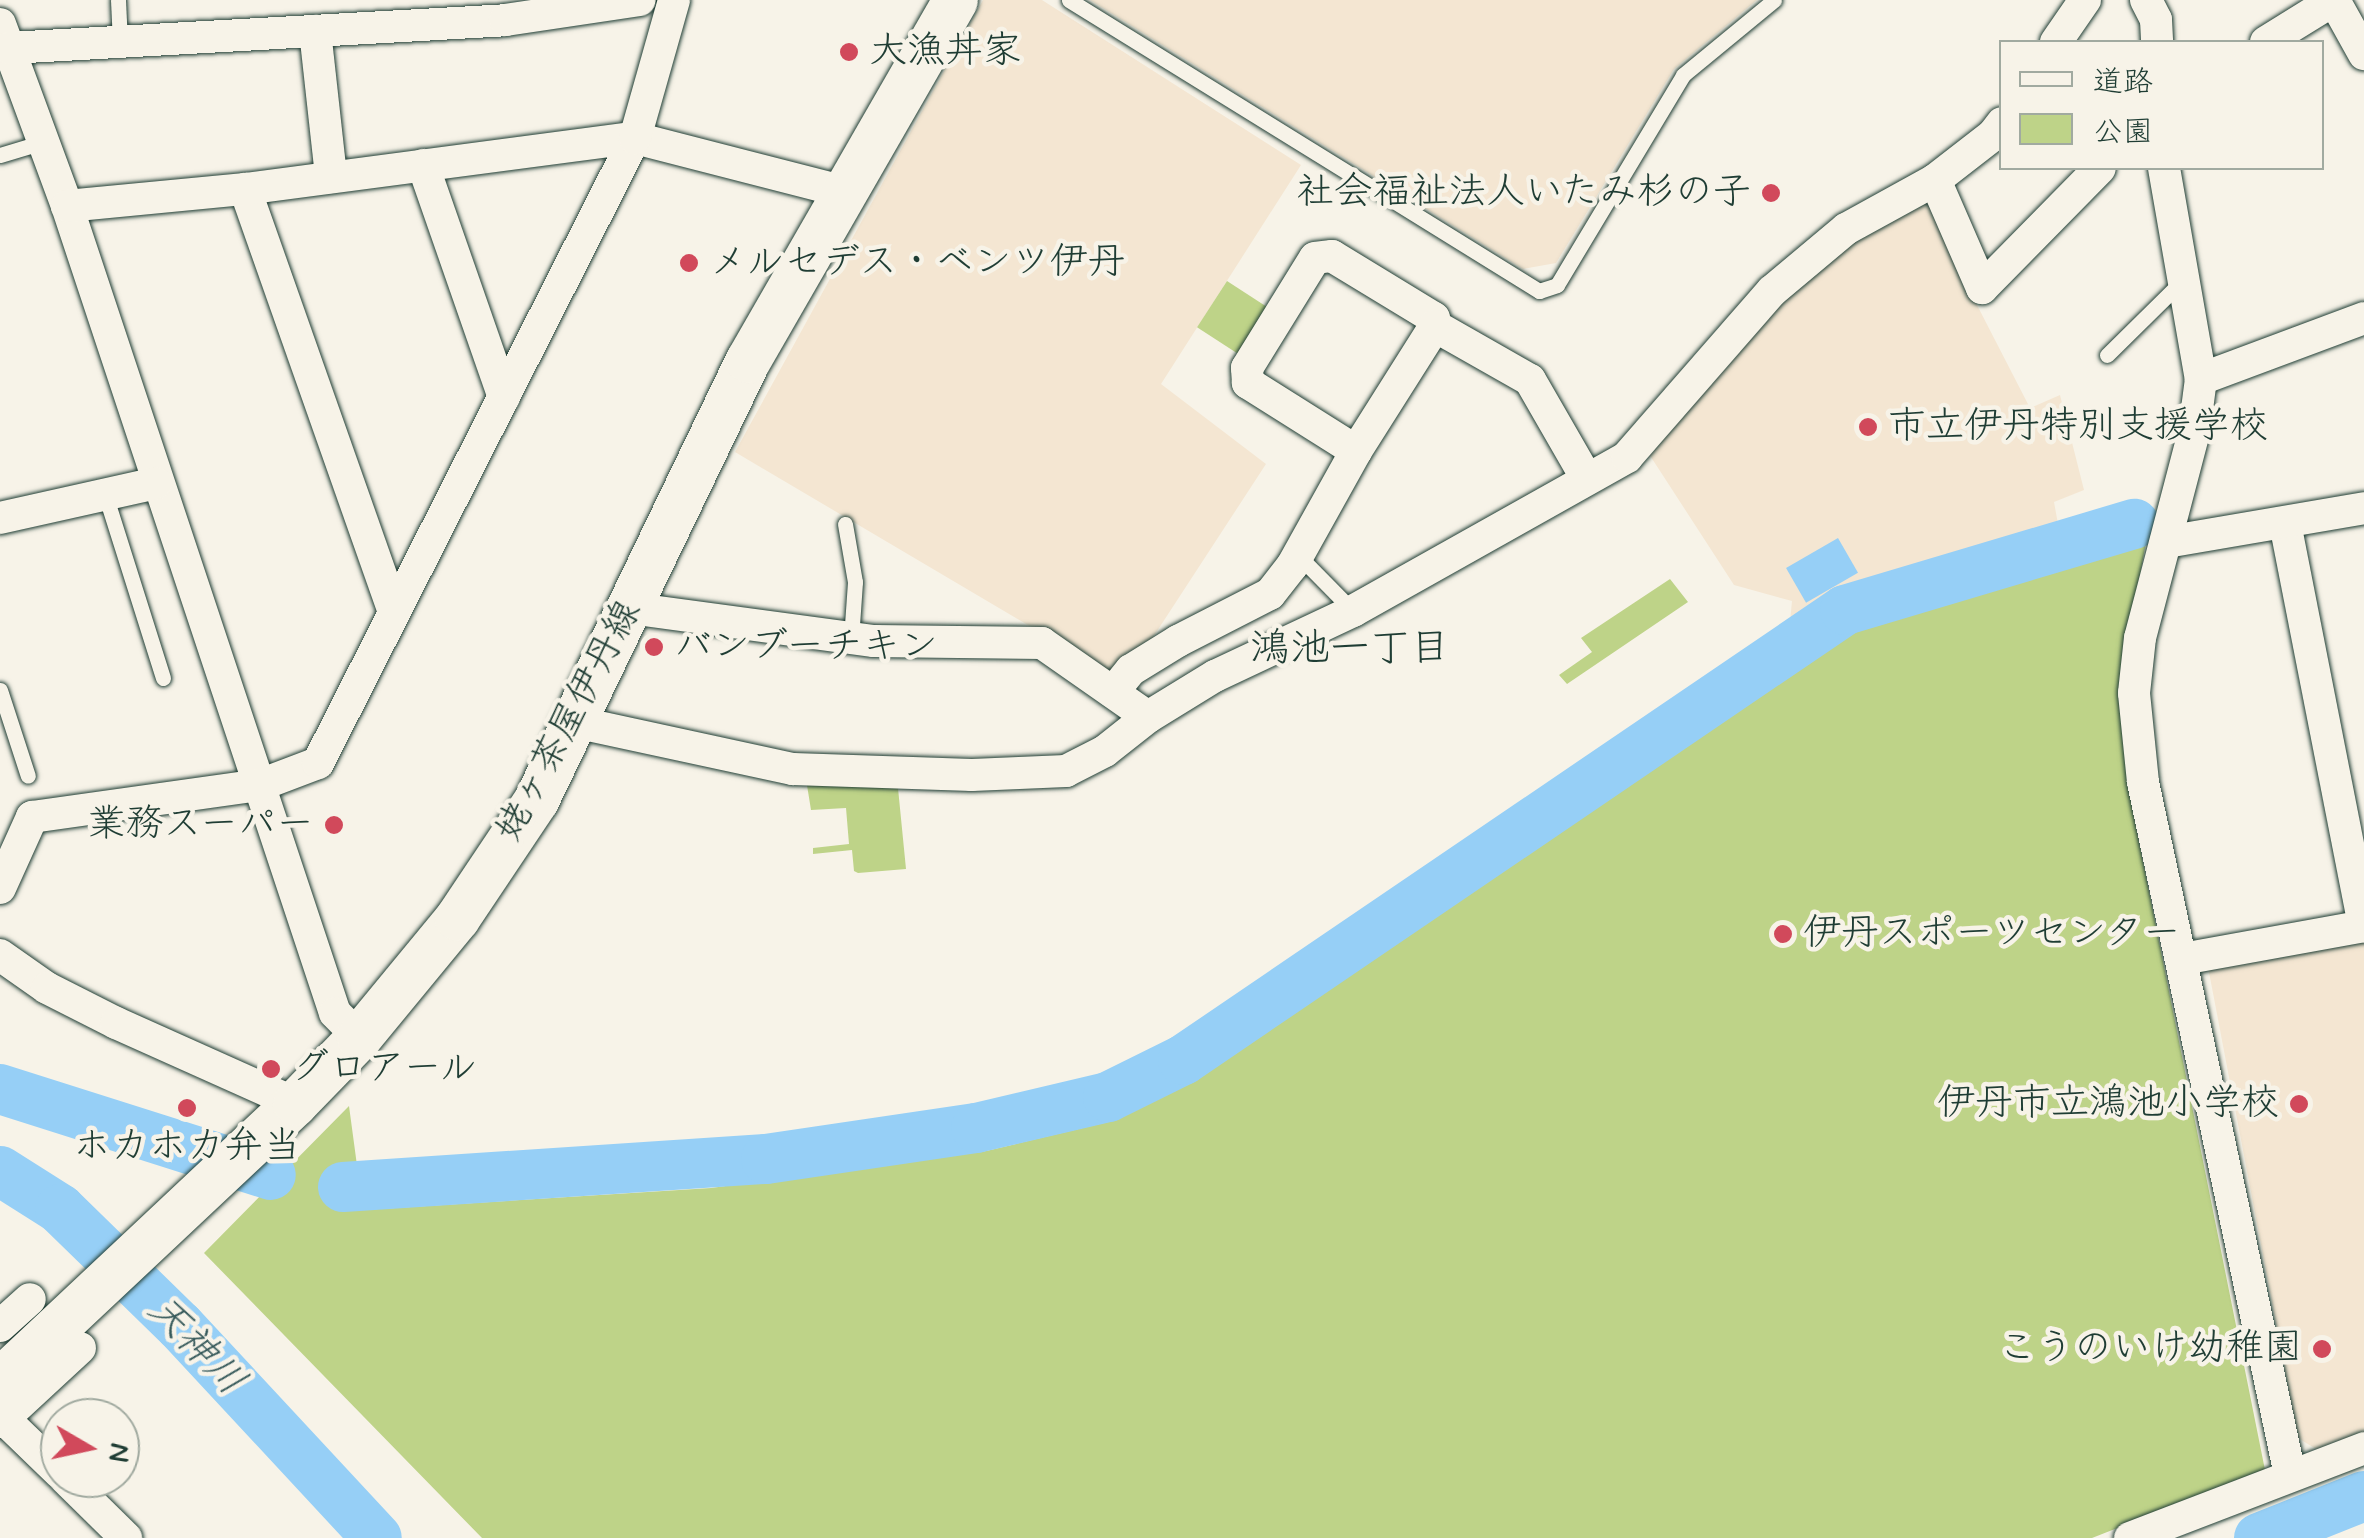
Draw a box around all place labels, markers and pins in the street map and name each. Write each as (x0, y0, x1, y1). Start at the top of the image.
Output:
place label: 大漁丼家 (869, 29, 1021, 75)
marker: 大漁丼家 (838, 41, 860, 63)
place label: 社会福祉法人いたみ杉の子 (1295, 170, 1751, 216)
marker: 社会福祉法人いたみ杉の子 (1760, 182, 1782, 204)
place label: メルセデス・ベンツ伊丹 (709, 240, 1127, 286)
marker: メルセデス・ベンツ伊丹 (678, 252, 700, 274)
place label: 市立伊丹特別支援学校 (1888, 404, 2268, 450)
marker: 市立伊丹特別支援学校 (1857, 416, 1879, 438)
place label: バンブーチキン (674, 624, 938, 670)
marker: バンブーチキン (643, 636, 665, 658)
place label: 業務スーパー (88, 802, 314, 848)
marker: 業務スーパー (323, 814, 345, 836)
place label: 伊丹スポーツセンター (1803, 911, 2183, 957)
marker: 伊丹スポーツセンター (1772, 923, 1794, 945)
place label: グロアール (291, 1046, 479, 1092)
marker: グロアール (260, 1058, 282, 1080)
place label: 伊丹市立鴻池小学校 (1937, 1081, 2279, 1127)
marker: 伊丹市立鴻池小学校 (2288, 1093, 2310, 1115)
marker: ホカホカ弁当 (176, 1097, 198, 1119)
place label: ホカホカ弁当 (73, 1124, 301, 1170)
place label: こうのいけ幼稚園 (1998, 1326, 2302, 1372)
marker: こうのいけ幼稚園 (2311, 1338, 2333, 1360)

